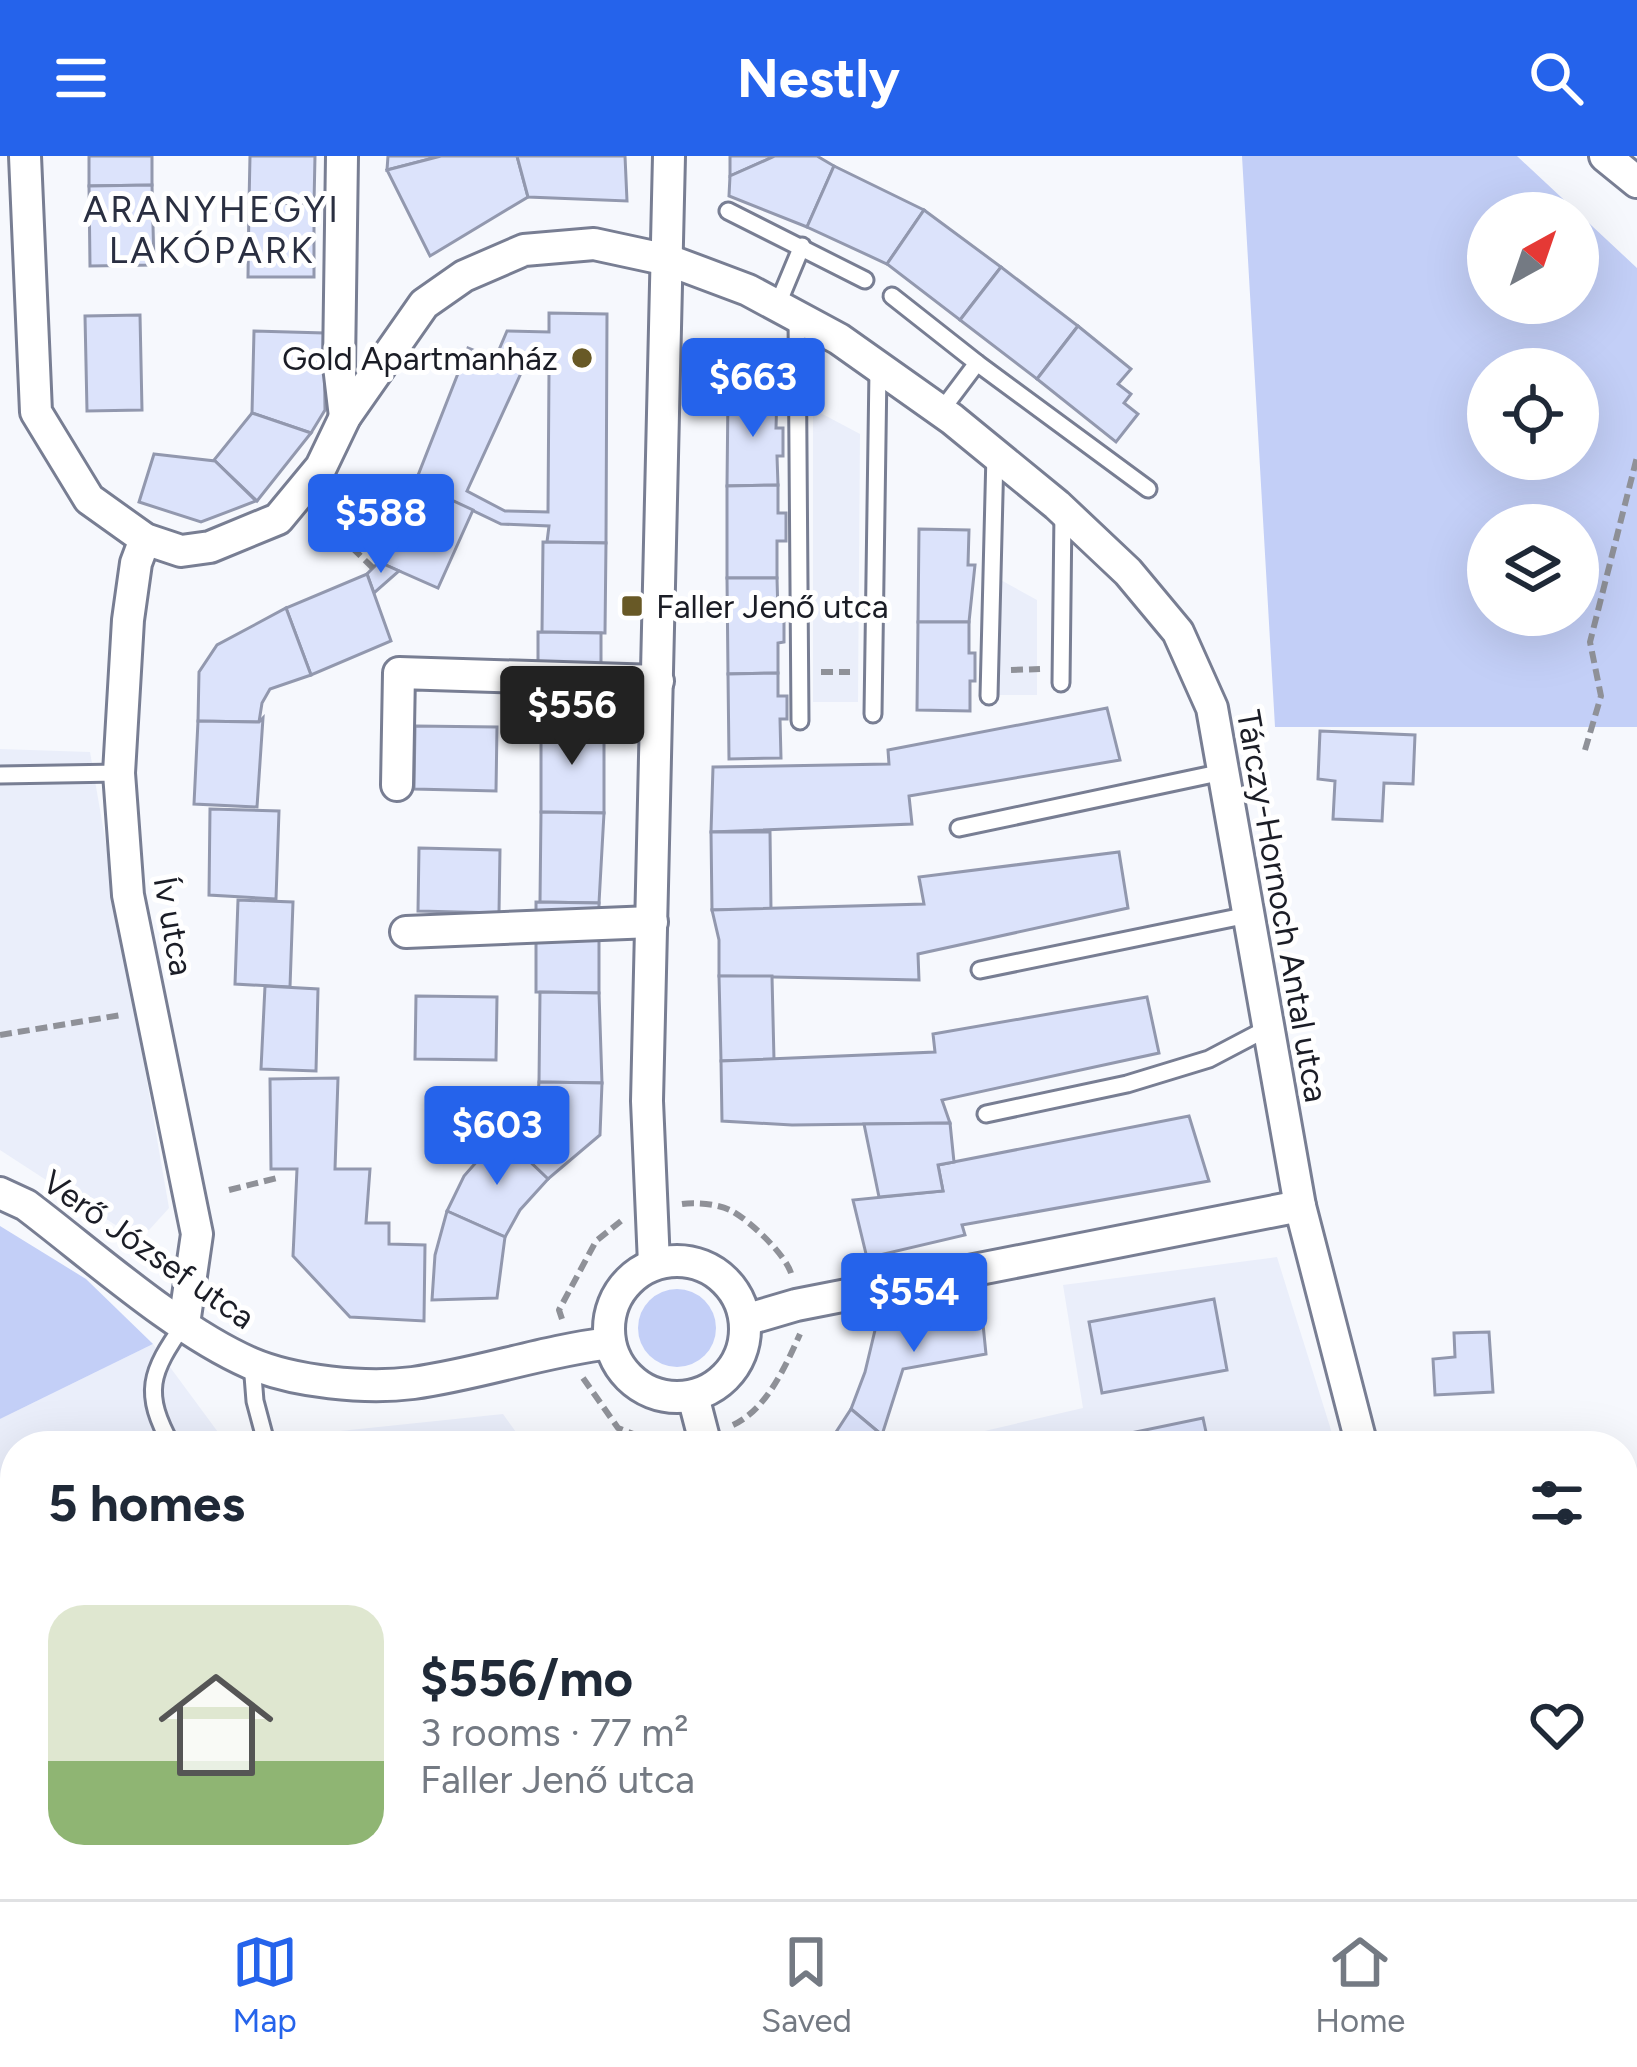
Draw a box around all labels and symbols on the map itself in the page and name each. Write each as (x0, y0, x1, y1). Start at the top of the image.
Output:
district label: ARANYHEGYI LAKÓPARK (83, 188, 341, 272)
north arrow (1467, 192, 1599, 324)
pin: $663 (682, 338, 824, 440)
place label: Gold Apartmanház (282, 339, 558, 378)
marker: Gold Apartmanház (569, 345, 595, 371)
pin: $588 (310, 474, 452, 576)
place label: Faller Jenő utca (656, 587, 889, 626)
marker: Faller Jenő utca (619, 593, 645, 619)
pin: $556 (501, 666, 643, 768)
street label: Tárczy-Hornoch Antal utca (1229, 707, 1336, 1105)
street label: Ív utca (146, 874, 201, 979)
pin: $603 (426, 1086, 568, 1188)
street label: Verő József utca (35, 1162, 262, 1337)
pin: $554 (843, 1253, 985, 1355)

